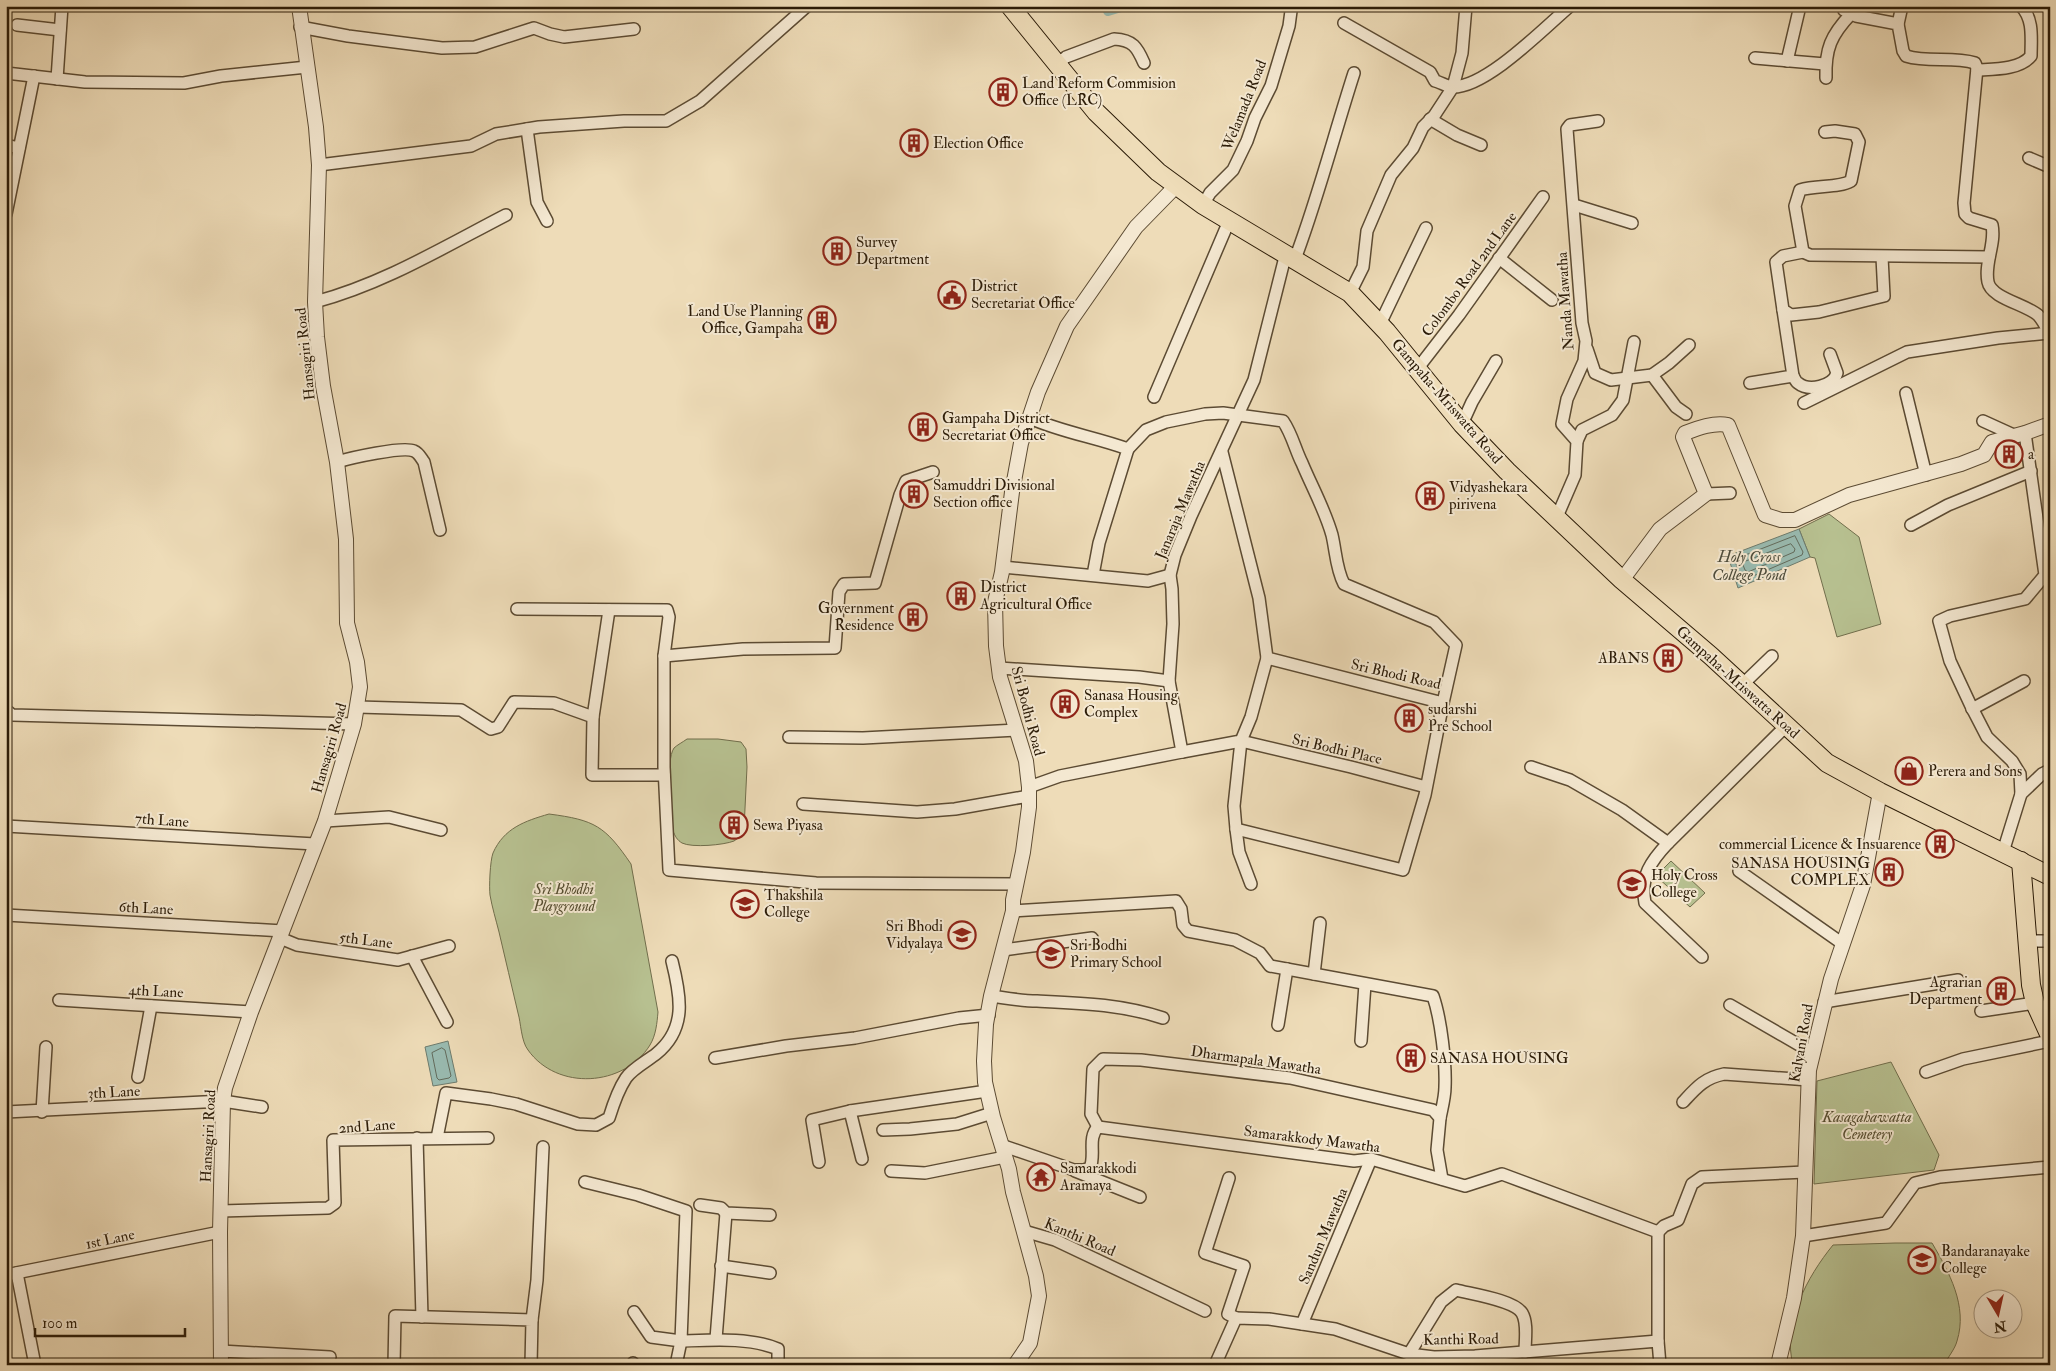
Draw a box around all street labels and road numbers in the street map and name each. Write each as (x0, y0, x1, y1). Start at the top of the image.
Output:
street label: Welamada Road (1217, 57, 1271, 154)
street label: Colombo Road 2nd Lane (1418, 208, 1521, 340)
street label: Nanda Mawatha (1553, 250, 1578, 351)
street label: Hansagiri Road (291, 306, 320, 401)
street label: Gampaha-Mriswatta Road (1386, 335, 1507, 469)
street label: Janaraja Mawatha (1151, 457, 1211, 564)
street label: Gampaha-Mriswatta Road (1671, 622, 1804, 744)
street label: Sri Bhodi Road (1349, 655, 1443, 694)
street label: Sri Bodhi Road (1006, 664, 1049, 759)
street label: Hansagiri Road (308, 700, 352, 795)
street label: Sri Bodhi Place (1290, 730, 1384, 769)
street label: 7th Lane (134, 809, 189, 832)
street label: 6th Lane (118, 898, 174, 919)
street label: 5th Lane (338, 928, 394, 953)
street label: 4th Lane (128, 981, 184, 1002)
street label: Kalyani Road (1785, 1002, 1818, 1084)
street label: Dharmapala Mawatha (1190, 1042, 1323, 1080)
street label: 3th Lane (87, 1082, 141, 1103)
street label: Hansagiri Road (197, 1088, 220, 1183)
street label: 2nd Lane (338, 1115, 396, 1138)
street label: Samarakkody Mawatha (1243, 1122, 1382, 1157)
street label: Sandun Mawatha (1295, 1184, 1353, 1287)
street label: Kanthi Road (1041, 1214, 1119, 1261)
street label: 1st Lane (84, 1225, 136, 1254)
street label: Kanthi Road (1423, 1329, 1500, 1350)

